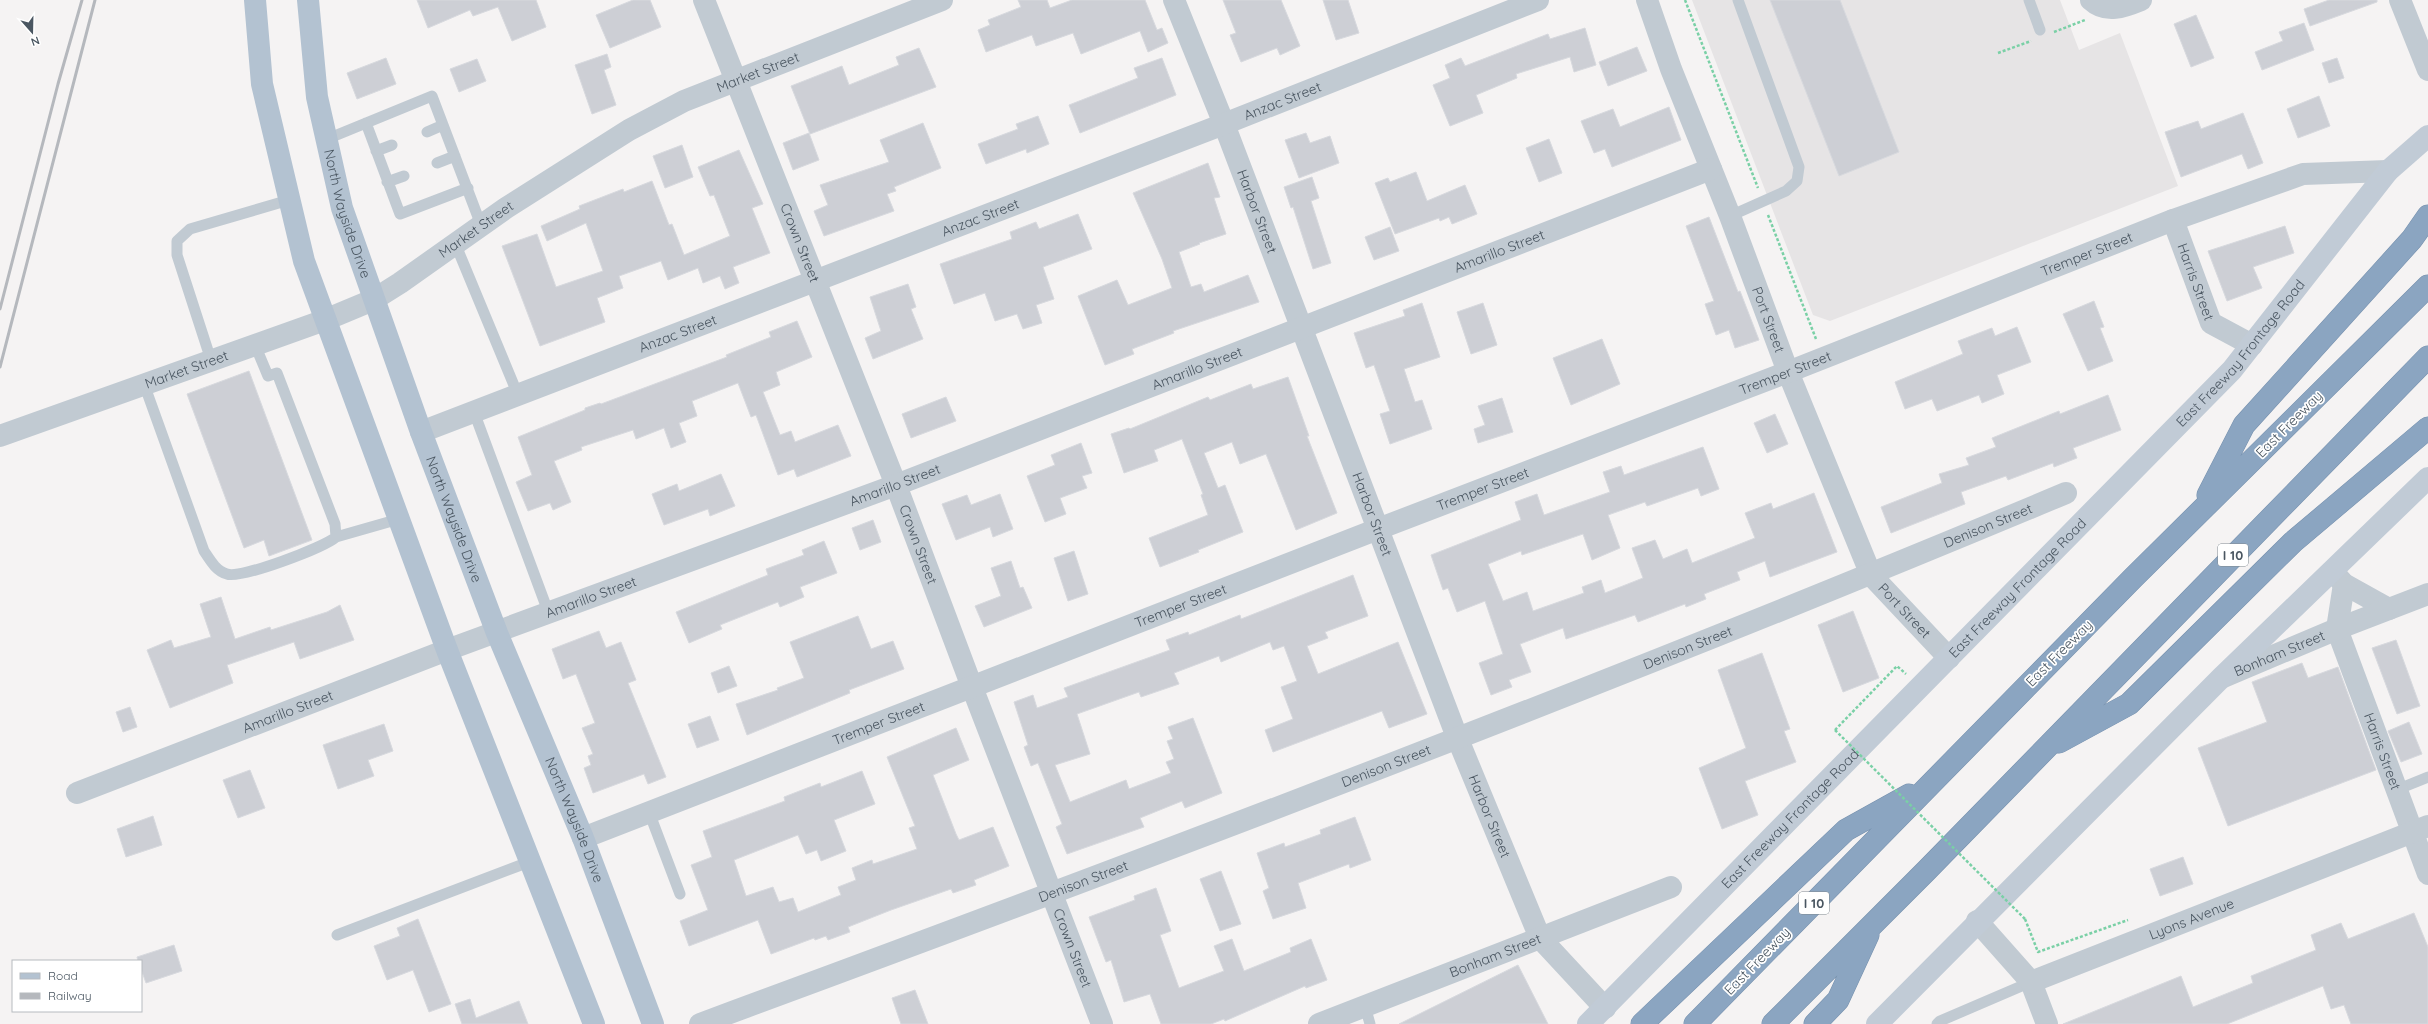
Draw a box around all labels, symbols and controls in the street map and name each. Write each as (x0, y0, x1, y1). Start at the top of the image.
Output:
north arrow (12, 12, 52, 52)
text: N (29, 33, 42, 49)
street label: Market Street (714, 48, 802, 96)
street label: Anzac Street (1241, 77, 1324, 124)
street label: North Wayside Drive (320, 147, 375, 281)
street label: Harbor Street (1233, 167, 1281, 256)
street label: Anzac Street (939, 194, 1022, 241)
street label: Market Street (435, 197, 517, 262)
street label: Crown Street (776, 201, 824, 285)
street label: Amarillo Street (1451, 225, 1547, 277)
street label: Tremper Street (2038, 228, 2135, 280)
street label: Harris Street (2173, 241, 2218, 323)
street label: East Freeway Frontage Road (2173, 275, 2307, 431)
street label: Port Street (1748, 284, 1789, 355)
street label: Anzac Street (636, 310, 719, 357)
street label: Amarillo Street (1149, 342, 1245, 394)
street label: Market Street (142, 346, 231, 393)
street label: Tremper Street (1737, 347, 1834, 399)
street label: East Freeway (2252, 387, 2326, 461)
street label: North Wayside Drive (422, 453, 486, 585)
street label: Amarillo Street (847, 460, 943, 510)
street label: Tremper Street (1434, 463, 1532, 515)
street label: Harbor Street (1348, 470, 1396, 559)
street label: Denison Street (1941, 499, 2035, 552)
street label: Crown Street (895, 502, 942, 587)
street label: East Freeway Frontage Road (1945, 516, 2091, 662)
road number: I 10 (2218, 544, 2248, 566)
street label: Amarillo Street (543, 572, 639, 622)
street label: Port Street (1874, 579, 1935, 642)
street label: Tremper Street (1132, 580, 1229, 632)
street label: East Freeway (2022, 616, 2096, 690)
street label: Denison Street (1640, 622, 1735, 673)
street label: Bonham Street (2231, 626, 2328, 680)
street label: Amarillo Street (240, 686, 336, 737)
street label: Tremper Street (830, 697, 927, 749)
street label: Harris Street (2360, 710, 2405, 793)
street label: Denison Street (1339, 740, 1434, 791)
street label: East Freeway Frontage Road (1717, 745, 1863, 892)
street label: North Wayside Drive (541, 754, 608, 885)
street label: Harbor Street (1464, 772, 1515, 861)
street label: Denison Street (1036, 856, 1131, 906)
road number: I 10 (1799, 892, 1829, 914)
street label: Lyons Avenue (2146, 894, 2237, 944)
street label: Crown Street (1049, 906, 1096, 990)
street label: East Freeway (1720, 923, 1794, 999)
street label: Bonham Street (1447, 929, 1544, 981)
legend (12, 960, 142, 1012)
text: Road (48, 968, 78, 983)
text: Railway (48, 988, 92, 1003)

